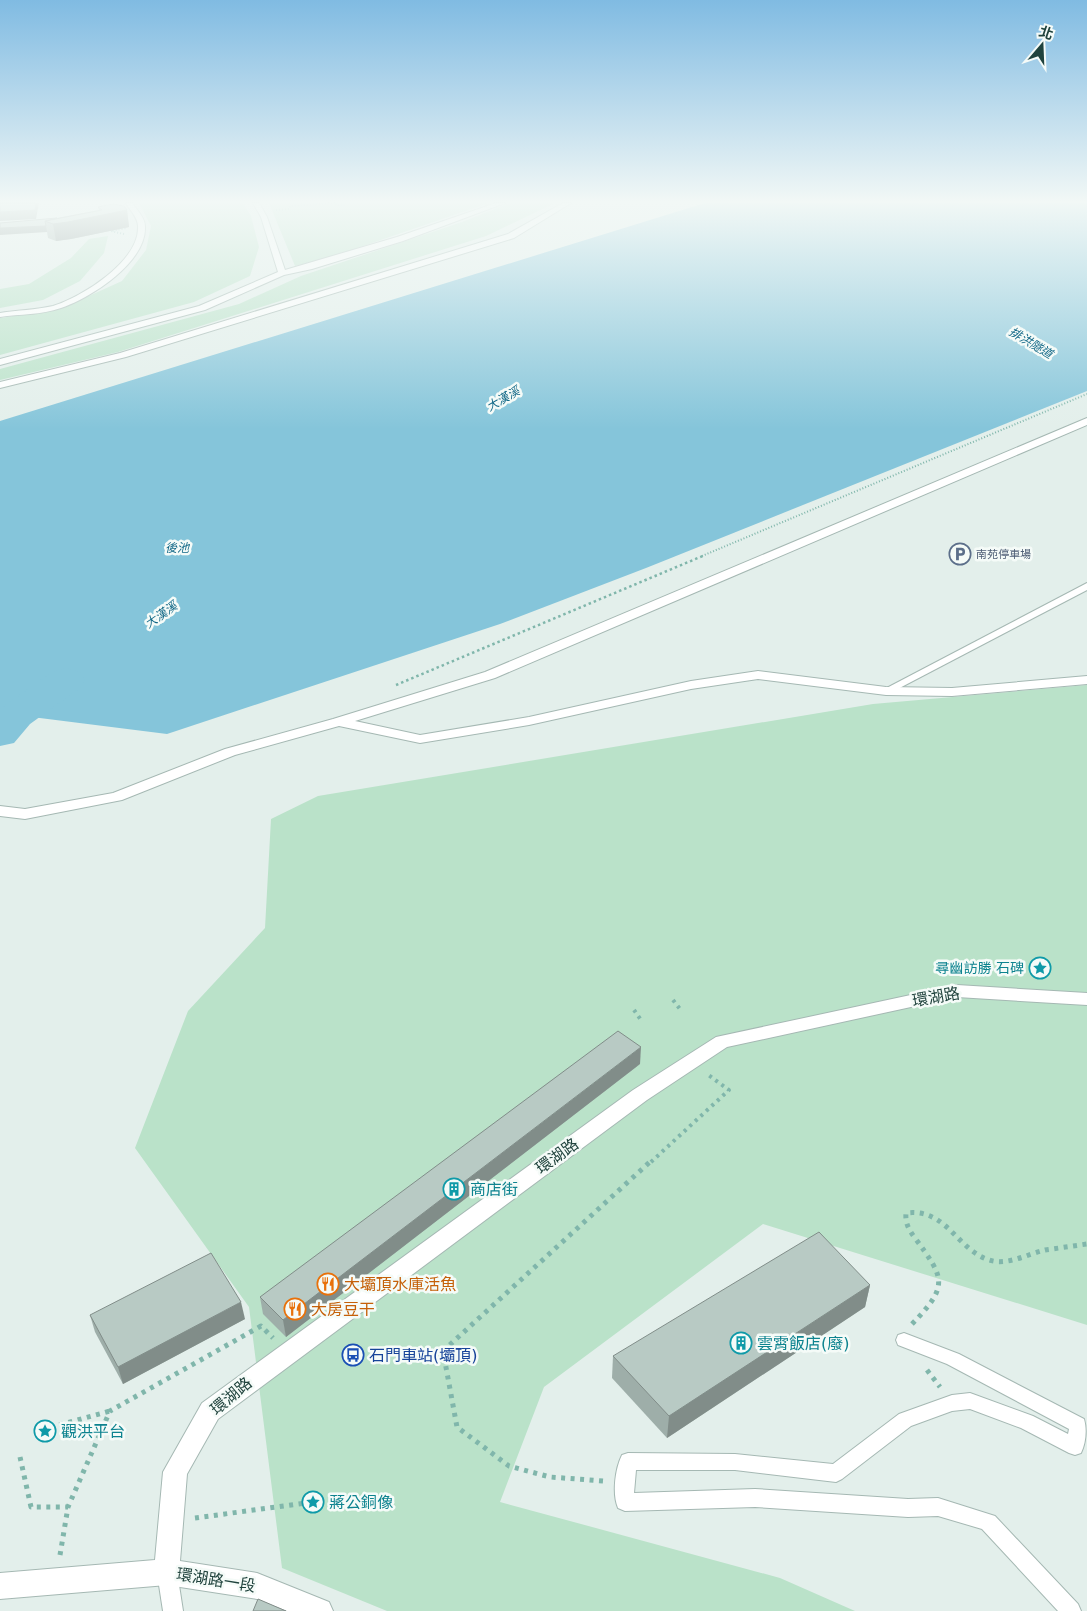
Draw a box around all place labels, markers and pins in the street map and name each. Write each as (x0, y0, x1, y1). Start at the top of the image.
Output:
parking icon: 南苑停車場 (948, 542, 972, 566)
place label: 南苑停車場 (976, 548, 1031, 561)
place icon: 尋幽訪勝 石碑 (1028, 956, 1052, 980)
place label: 尋幽訪勝 石碑 (936, 960, 1024, 976)
building icon: 商店街 (442, 1177, 466, 1201)
place label: 商店街 (470, 1180, 518, 1199)
restaurant icon: 大壩頂水庫活魚 (316, 1272, 340, 1296)
place label: 大壩頂水庫活魚 (344, 1275, 456, 1294)
restaurant icon: 大房豆干 (283, 1297, 307, 1321)
place label: 大房豆干 (311, 1300, 375, 1319)
building icon: 雲霄飯店(廢) (729, 1331, 753, 1355)
place label: 雲霄飯店(廢) (757, 1334, 850, 1353)
bus stop icon: 石門車站(壩頂) (341, 1343, 365, 1367)
place label: 石門車站(壩頂) (369, 1346, 478, 1365)
place icon: 觀洪平台 (33, 1419, 57, 1443)
place label: 觀洪平台 (61, 1422, 125, 1441)
place icon: 蔣公銅像 (301, 1490, 325, 1514)
place label: 蔣公銅像 (329, 1493, 393, 1512)

